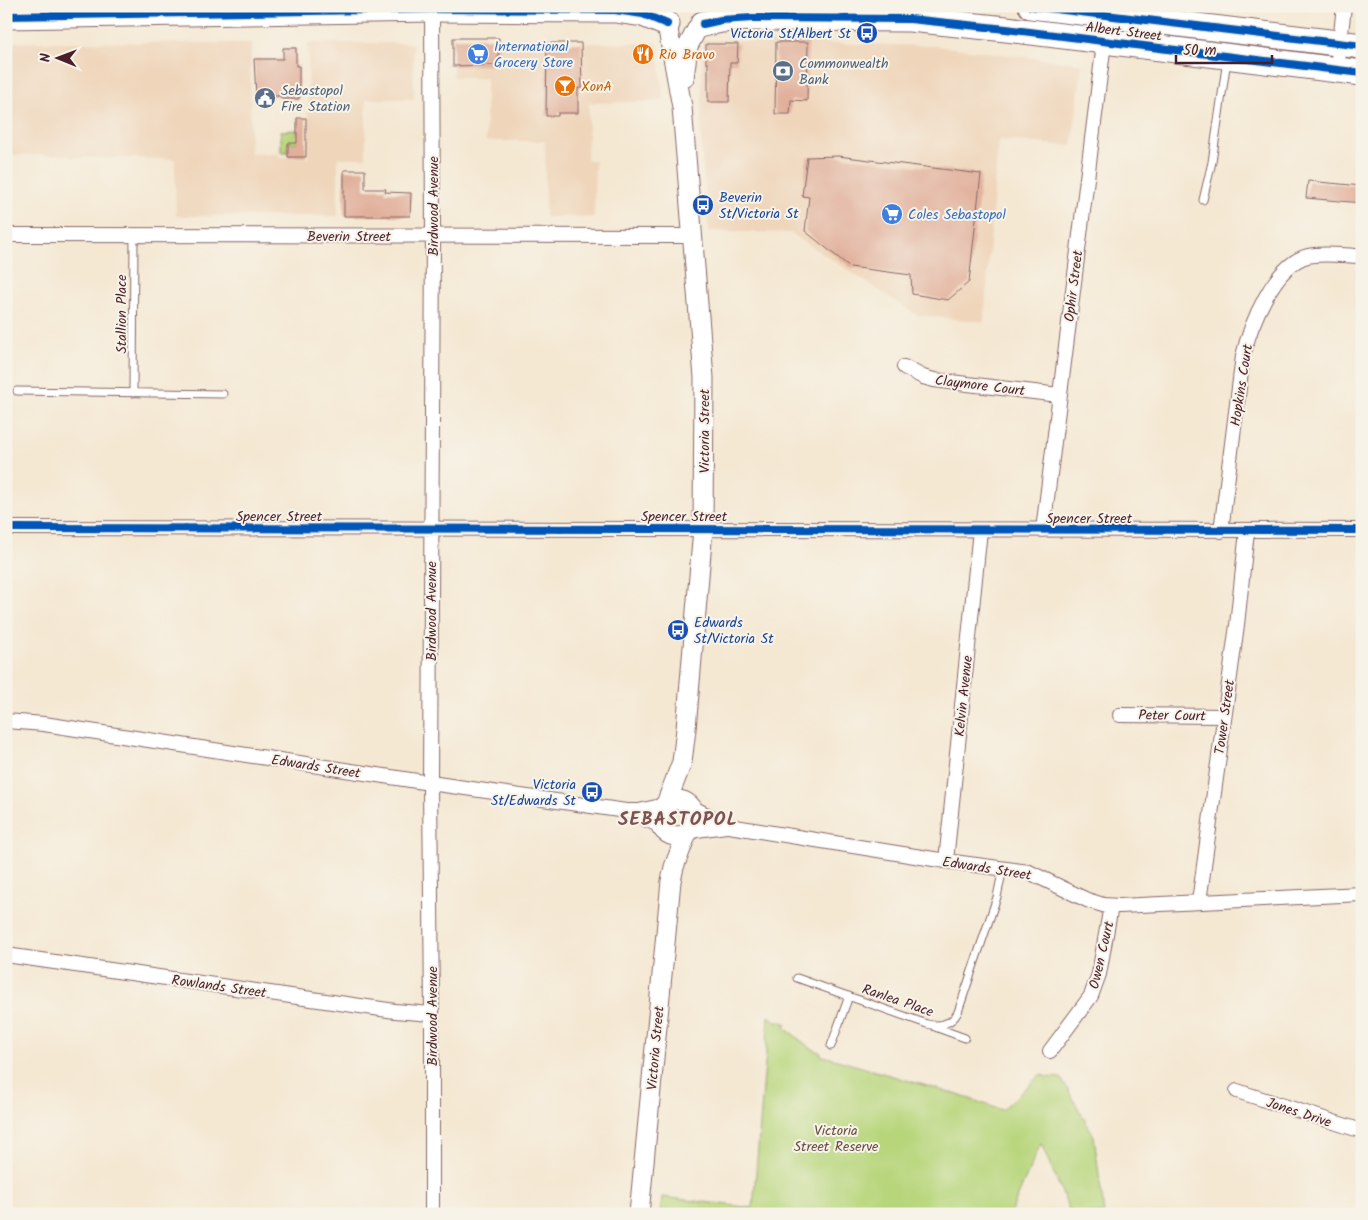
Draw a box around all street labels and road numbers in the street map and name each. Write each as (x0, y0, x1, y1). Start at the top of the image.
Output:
street label: Albert Street (1084, 16, 1164, 48)
street label: Birdwood Avenue (423, 155, 445, 256)
street label: Beverin Street (307, 226, 392, 248)
street label: Ophir Street (1059, 249, 1089, 323)
street label: Stallion Place (111, 274, 133, 354)
street label: Hopkins Court (1225, 342, 1259, 428)
street label: Claymore Court (934, 370, 1027, 402)
street label: Victoria Street (694, 388, 716, 473)
street label: Spencer Street (236, 506, 323, 528)
street label: Spencer Street (641, 506, 728, 528)
street label: Spencer Street (1046, 508, 1133, 530)
street label: Birdwood Avenue (421, 560, 443, 661)
street label: Kelvin Avenue (949, 654, 979, 738)
street label: Tower Street (1209, 678, 1241, 756)
street label: Peter Court (1138, 704, 1206, 728)
street label: Edwards Street (270, 749, 363, 785)
street label: Edwards Street (941, 851, 1034, 887)
street label: Owen Court (1084, 919, 1121, 991)
street label: Birdwood Avenue (422, 965, 444, 1066)
street label: Rowlands Street (170, 969, 268, 1005)
street label: Ranlea Place (859, 978, 937, 1024)
street label: Victoria Street (641, 1005, 671, 1091)
street label: Jones Drive (1263, 1092, 1335, 1134)

